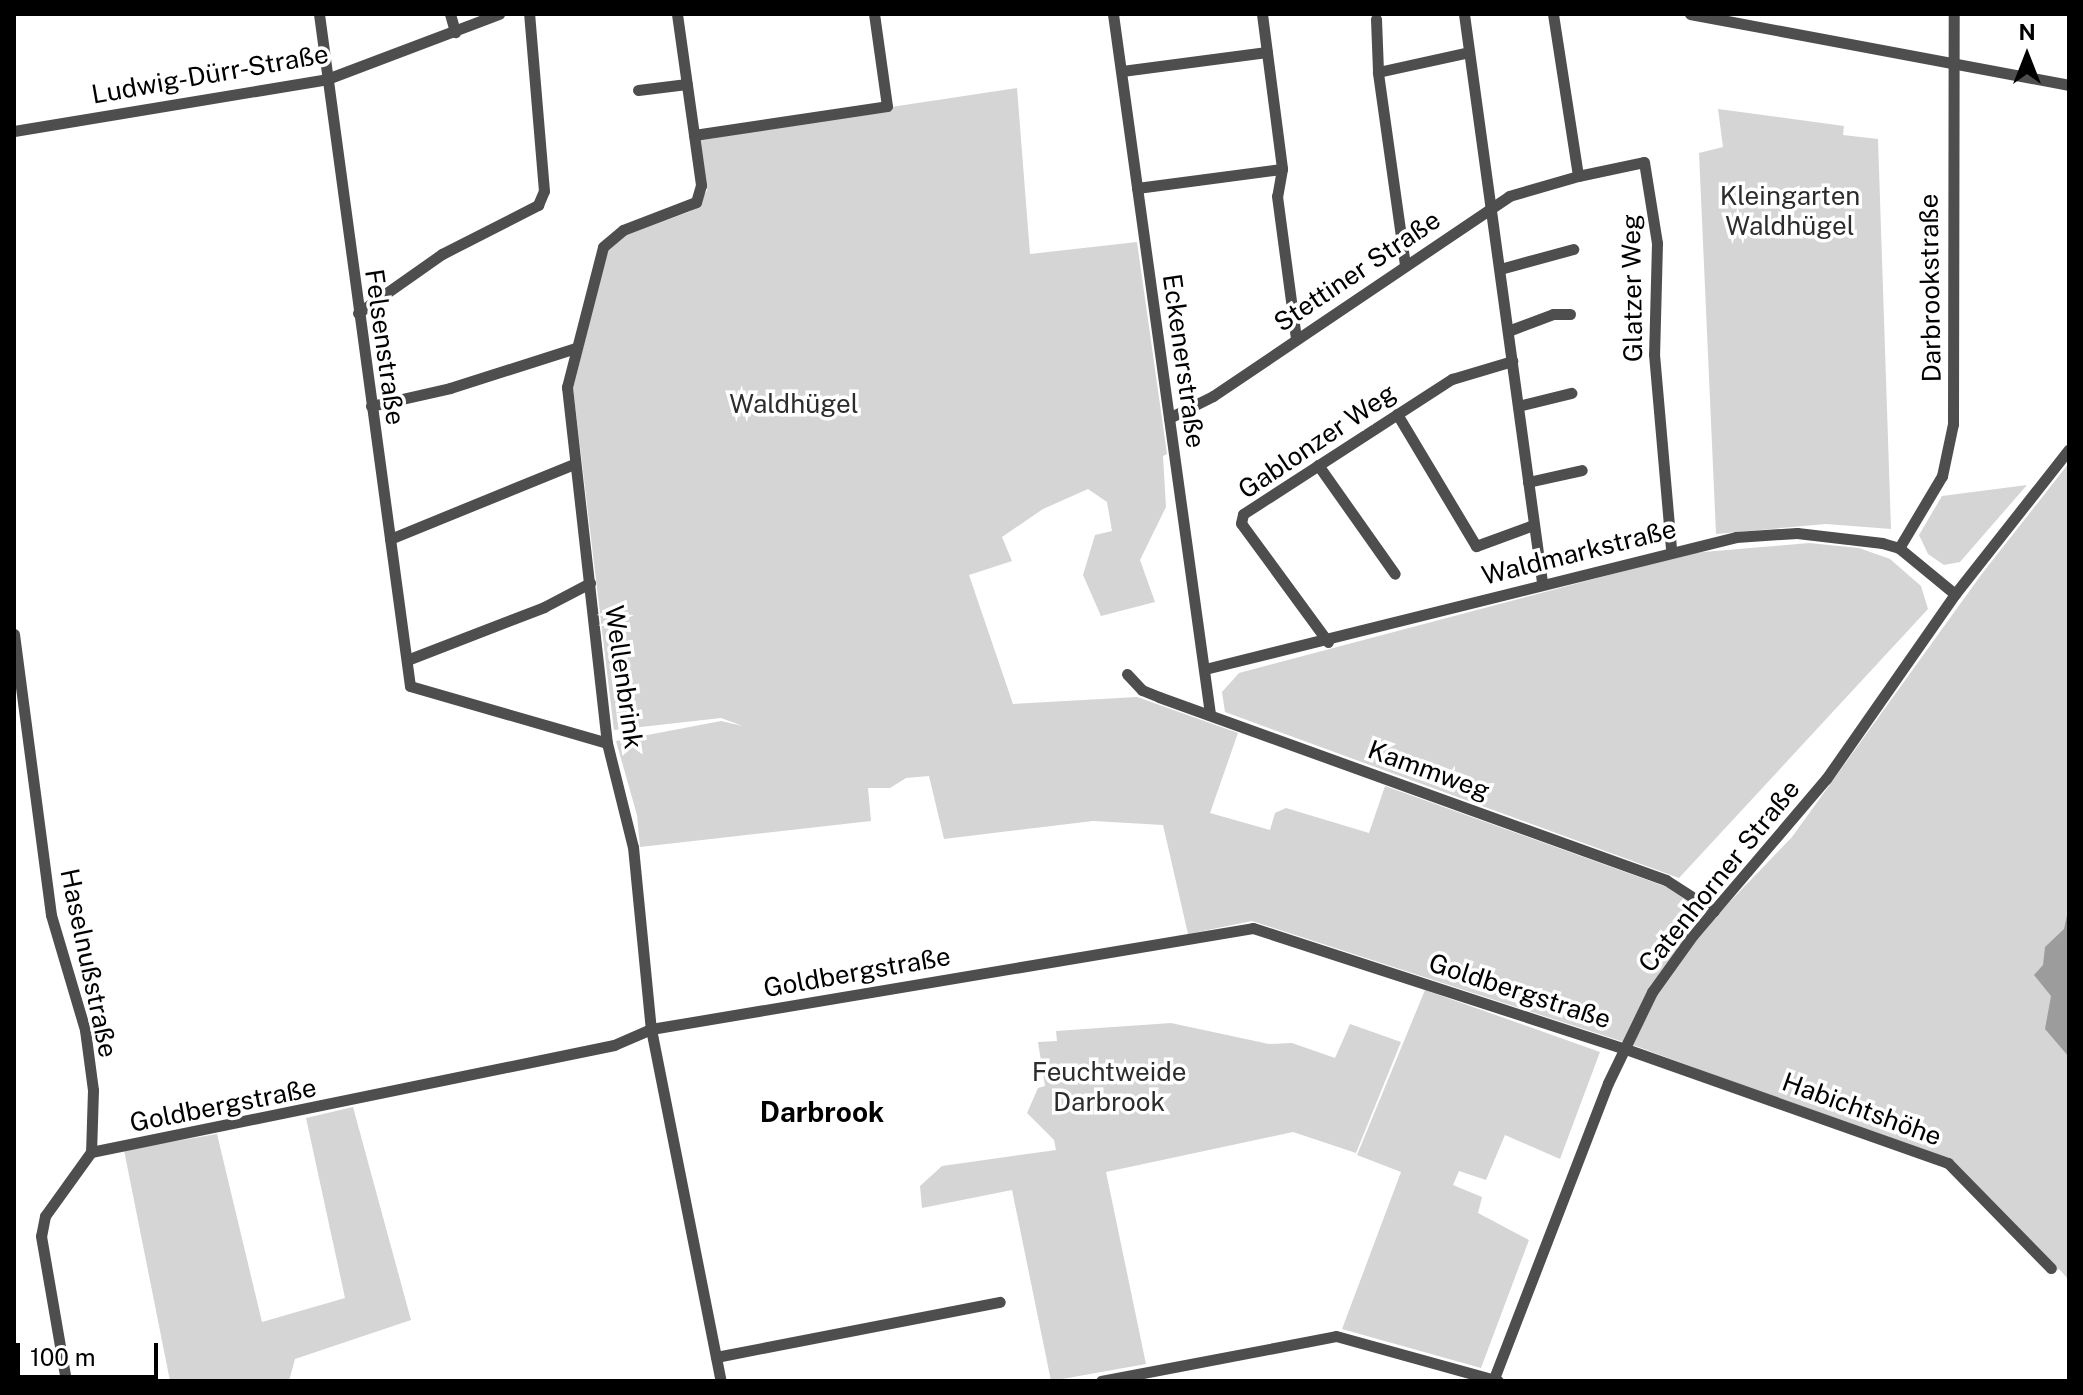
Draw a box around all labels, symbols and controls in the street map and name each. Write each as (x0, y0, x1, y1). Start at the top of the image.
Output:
north arrow (1987, 16, 2067, 96)
text: N (2018, 19, 2036, 45)
street label: Ludwig-Dürr-Straße (89, 38, 331, 110)
park label: Kleingarten Waldhügel (1720, 180, 1860, 242)
street label: Darbrookstraße (1913, 193, 1947, 383)
street label: Stettiner Straße (1268, 204, 1446, 338)
street label: Glatzer Weg (1615, 213, 1649, 363)
street label: Felsenstraße (359, 267, 411, 427)
street label: Eckenerstraße (1156, 272, 1212, 450)
street label: Gablonzer Weg (1232, 377, 1402, 505)
park label: Waldhügel (729, 388, 859, 420)
street label: Waldmarkstraße (1479, 513, 1679, 591)
street label: Wellenbrink (598, 603, 650, 751)
street label: Kammweg (1364, 734, 1494, 806)
street label: Catenhorner Straße (1632, 774, 1806, 978)
street label: Haselnußstraße (54, 866, 124, 1060)
street label: Goldbergstraße (761, 940, 953, 1004)
street label: Goldbergstraße (1425, 947, 1615, 1035)
park label: Feuchtweide Darbrook (1032, 1056, 1186, 1118)
street label: Habichtshöhe (1778, 1066, 1946, 1152)
street label: Goldbergstraße (127, 1072, 319, 1138)
district label: Darbrook (760, 1095, 884, 1129)
scale bar (20, 1327, 162, 1377)
text: 100 m (30, 1343, 96, 1371)

